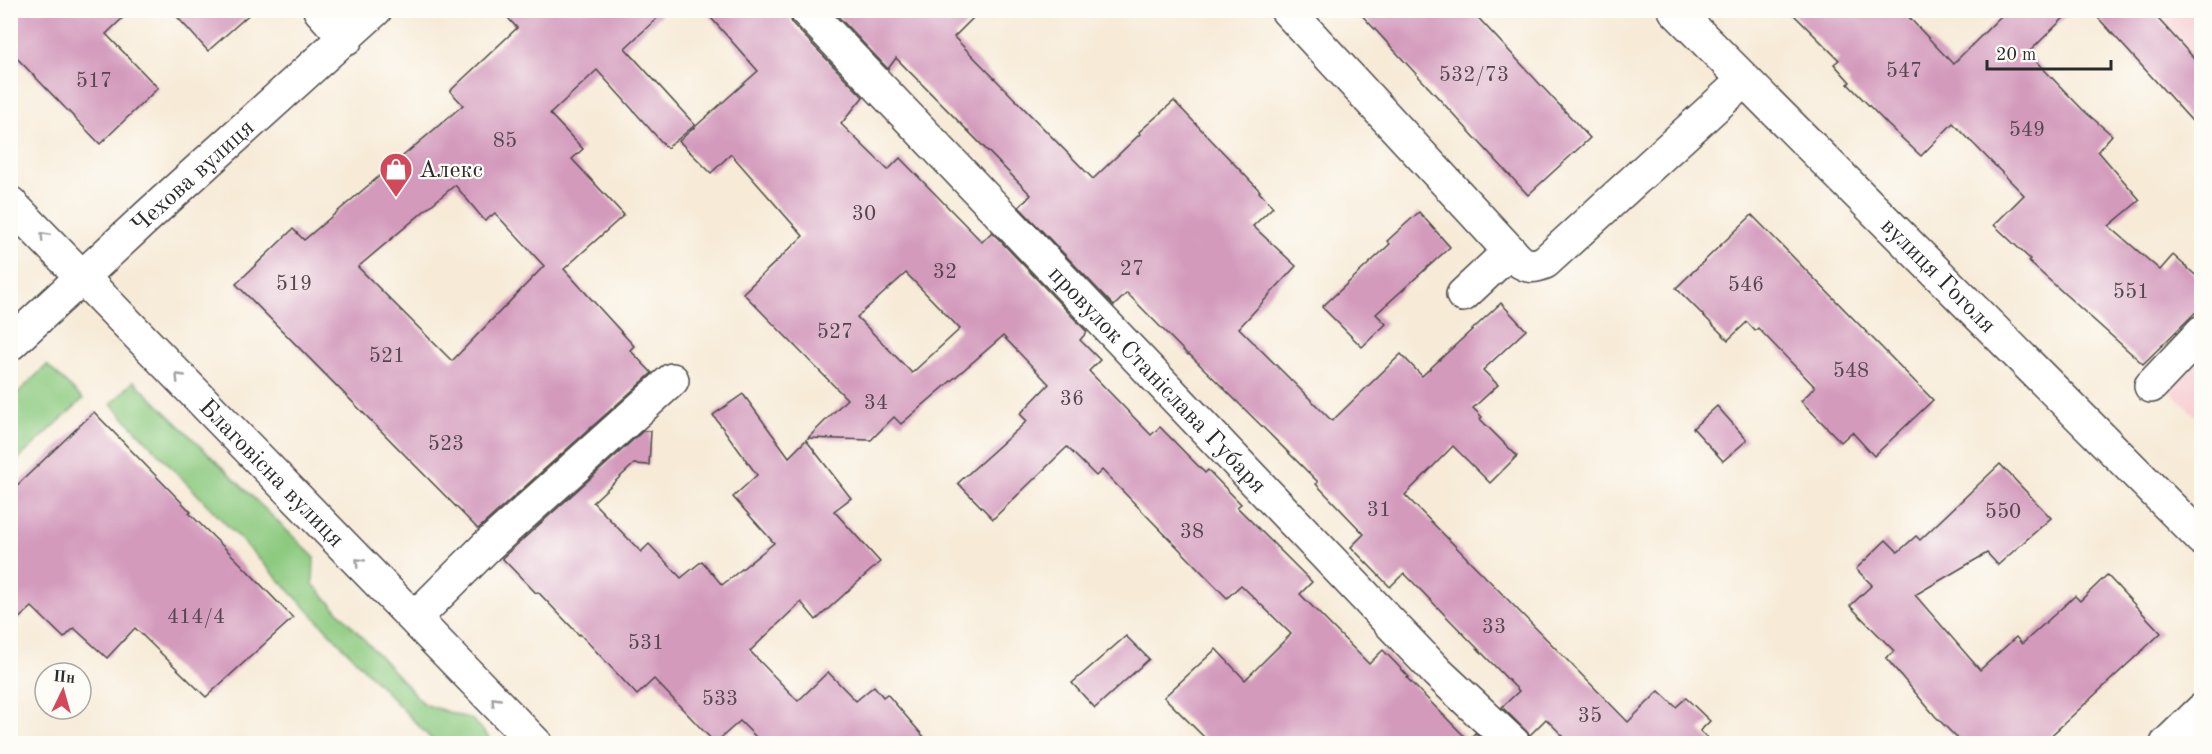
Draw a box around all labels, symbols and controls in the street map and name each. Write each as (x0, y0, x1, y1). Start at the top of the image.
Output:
scale bar (1987, 33, 2112, 71)
text: 20 m (1996, 46, 2036, 64)
house number: 547 (1886, 61, 1922, 82)
house number: 532/73 (1439, 65, 1509, 86)
house number: 517 (76, 71, 112, 92)
street label: Чехова вулиця (128, 116, 259, 239)
house number: 549 (2009, 120, 2045, 141)
house number: 85 (493, 131, 517, 152)
shop icon: Алекс (378, 151, 414, 198)
place label: Алекс (419, 159, 483, 183)
house number: 30 (852, 204, 876, 225)
street label: вулиця Гоголя (1875, 214, 2000, 339)
one-way arrow (40, 233, 51, 243)
house number: 27 (1120, 259, 1144, 280)
house number: 32 (933, 262, 957, 283)
street label: провулок Станіслава Губаря (1043, 262, 1270, 499)
house number: 519 (276, 274, 312, 295)
house number: 546 (1728, 275, 1764, 296)
house number: 551 (2113, 282, 2149, 303)
house number: 527 (817, 322, 853, 343)
house number: 521 (369, 346, 405, 367)
house number: 548 (1833, 361, 1869, 382)
one-way arrow (175, 374, 186, 385)
house number: 36 (1060, 389, 1084, 410)
house number: 34 (864, 393, 888, 414)
street label: Благовісна вулиця (194, 395, 348, 553)
house number: 523 (428, 434, 464, 455)
house number: 31 (1367, 500, 1391, 521)
house number: 550 (1985, 502, 2021, 523)
house number: 38 (1180, 522, 1204, 543)
one-way arrow (356, 558, 367, 569)
house number: 414/4 (167, 607, 225, 628)
house number: 33 (1482, 617, 1506, 638)
house number: 531 (628, 633, 664, 654)
north arrow (33, 661, 93, 721)
text: Пн (52, 669, 76, 687)
house number: 533 (702, 689, 738, 710)
one-way arrow (492, 698, 503, 709)
house number: 35 (1578, 706, 1602, 727)

